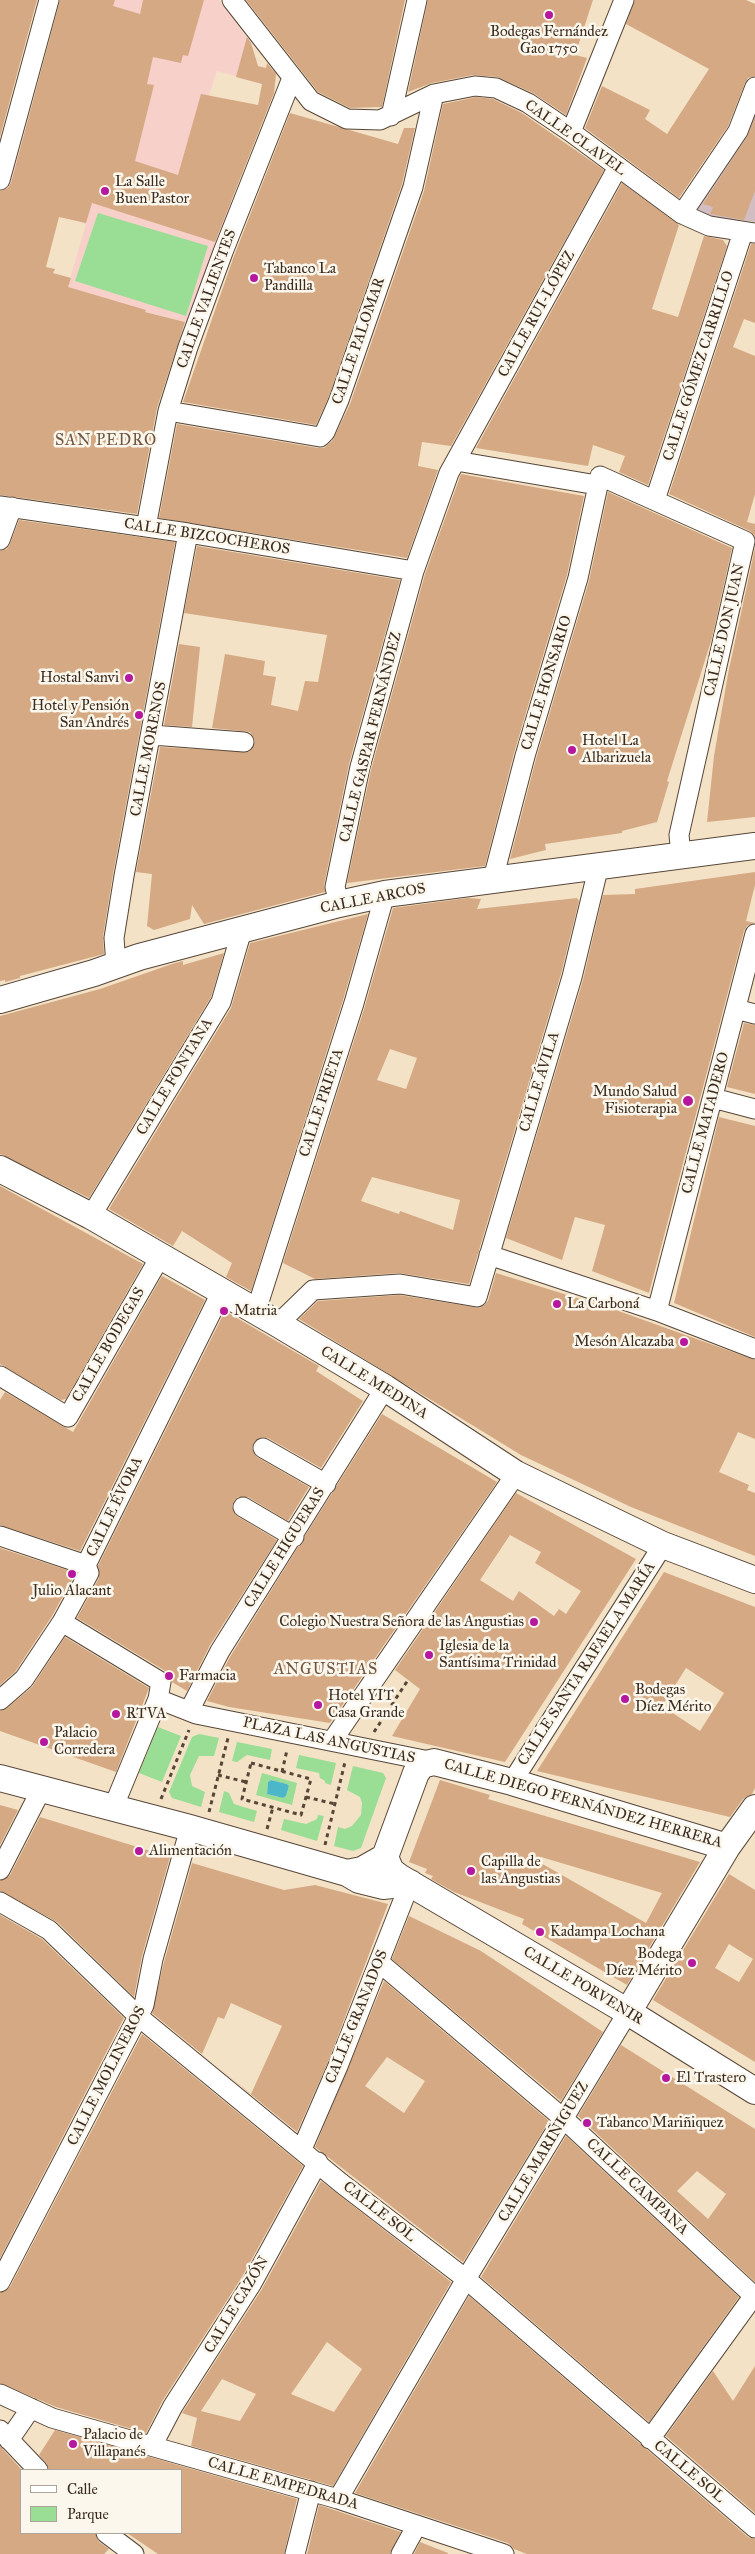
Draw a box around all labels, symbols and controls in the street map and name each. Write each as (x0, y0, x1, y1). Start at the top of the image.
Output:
marker: Bodegas Fernández Gao 1750 (543, 9, 555, 21)
place label: Bodegas Fernández Gao 1750 (490, 23, 608, 58)
street label: CALLE CLAVEL (521, 96, 629, 180)
place label: La Salle Buen Pastor (115, 173, 189, 208)
marker: La Salle Buen Pastor (99, 185, 111, 197)
street label: CALLE VALIENTES (173, 227, 241, 371)
street label: CALLE RUI-LÓPEZ (495, 248, 579, 380)
place label: Tabanco La Pandilla (264, 260, 336, 295)
street label: CALLE GÓMEZ CARRILLO (660, 269, 738, 463)
marker: Tabanco La Pandilla (248, 272, 260, 284)
street label: CALLE PALOMAR (329, 275, 389, 407)
district label: SAN PEDRO (54, 431, 158, 451)
street label: CALLE BIZCOCHEROS (123, 515, 291, 559)
street label: CALLE DON JUAN (701, 562, 749, 698)
street label: CALLE HONSARIO (518, 613, 576, 753)
street label: CALLE GASPAR FERNÁNDEZ (336, 630, 406, 844)
place label: Hostal Sanvi (40, 669, 119, 687)
marker: Hostal Sanvi (123, 672, 135, 684)
street label: CALLE MORENOS (127, 680, 171, 818)
place label: Hotel y Pensión San Andrés (32, 697, 129, 732)
marker: Hotel y Pensión San Andrés (133, 709, 145, 721)
place label: Hotel La Albarizuela (582, 732, 651, 767)
marker: Hotel La Albarizuela (566, 744, 578, 756)
street label: CALLE ARCOS (319, 880, 427, 918)
street label: CALLE FONTANA (133, 1015, 217, 1139)
street label: CALLE ÁVILA (516, 1030, 564, 1134)
street label: CALLE PRIETA (296, 1047, 348, 1159)
street label: CALLE MATADERO (678, 1050, 734, 1196)
place label: Mundo Salud Fisioterapia (593, 1083, 677, 1118)
marker: Mundo Salud Fisioterapia (681, 1094, 695, 1108)
street label: CALLE BODEGAS (69, 1284, 149, 1406)
place label: La Carboná (567, 1295, 639, 1313)
marker: La Carboná (551, 1298, 563, 1310)
place label: Matria (234, 1302, 277, 1320)
marker: Matria (218, 1305, 230, 1317)
place label: Mesón Alcazaba (574, 1333, 674, 1351)
marker: Mesón Alcazaba (678, 1336, 690, 1348)
street label: CALLE MEDINA (317, 1343, 431, 1423)
street label: CALLE ÉVORA (83, 1454, 147, 1560)
street label: CALLE HIGUERAS (241, 1485, 329, 1611)
street label: CALLE SANTA RAFAELA MARÍA (514, 1559, 660, 1769)
marker: Julio Alacant (66, 1568, 78, 1580)
place label: Julio Alacant (32, 1582, 112, 1600)
place label: Colegio Nuestra Señora de las Angustias (279, 1613, 524, 1631)
marker: Colegio Nuestra Señora de las Angustias (528, 1616, 540, 1628)
place label: Iglesia de la Santísima Trinidad (439, 1637, 556, 1672)
marker: Iglesia de la Santísima Trinidad (423, 1649, 435, 1661)
district label: ANGUSTIAS (273, 1660, 379, 1680)
place label: Farmacia (179, 1667, 236, 1685)
marker: Farmacia (163, 1670, 175, 1682)
place label: Bodegas Díez Mérito (635, 1681, 712, 1716)
place label: Hotel YIT Casa Grande (328, 1687, 404, 1722)
marker: Bodegas Díez Mérito (619, 1693, 631, 1705)
marker: Hotel YIT Casa Grande (312, 1699, 324, 1711)
place label: RTVA (126, 1705, 166, 1723)
marker: RTVA (110, 1708, 122, 1720)
street label: PLAZA LAS ANGUSTIAS (241, 1714, 417, 1768)
place label: Palacio Corredera (54, 1724, 115, 1759)
marker: Palacio Corredera (38, 1736, 50, 1748)
street label: CALLE DIEGO FERNÁNDEZ HERRERA (442, 1756, 724, 1852)
place label: Alimentación (149, 1842, 232, 1860)
marker: Alimentación (133, 1845, 145, 1857)
place label: Capilla de las Angustias (481, 1853, 560, 1888)
marker: Capilla de las Angustias (465, 1865, 477, 1877)
place label: Kadampa Lochana (550, 1923, 665, 1941)
marker: Kadampa Lochana (534, 1926, 546, 1938)
street label: CALLE PORVENIR (520, 1943, 646, 2029)
place label: Bodega Díez Mérito (605, 1945, 682, 1980)
street label: CALLE GRANADOS (322, 1947, 392, 2087)
marker: Bodega Díez Mérito (686, 1957, 698, 1969)
street label: CALLE MOLINEROS (64, 2003, 150, 2149)
place label: El Trastero (676, 2069, 746, 2087)
marker: El Trastero (660, 2072, 672, 2084)
street label: CALLE MARIÑIGUEZ (495, 2078, 593, 2226)
place label: Tabanco Mariñiquez (597, 2114, 724, 2132)
marker: Tabanco Mariñiquez (581, 2117, 593, 2129)
street label: CALLE CAMPANA (582, 2135, 692, 2239)
street label: CALLE SOL (339, 2178, 419, 2246)
street label: CALLE CAZÓN (201, 2253, 273, 2357)
place label: Palacio de Villapanés (83, 2426, 146, 2461)
street label: CALLE SOL (650, 2437, 728, 2507)
marker: Palacio de Villapanés (67, 2438, 79, 2450)
street label: CALLE EMPEDRADA (206, 2454, 360, 2514)
legend (20, 2469, 182, 2534)
text: Calle (67, 2480, 98, 2498)
text: Parque (67, 2505, 109, 2523)

